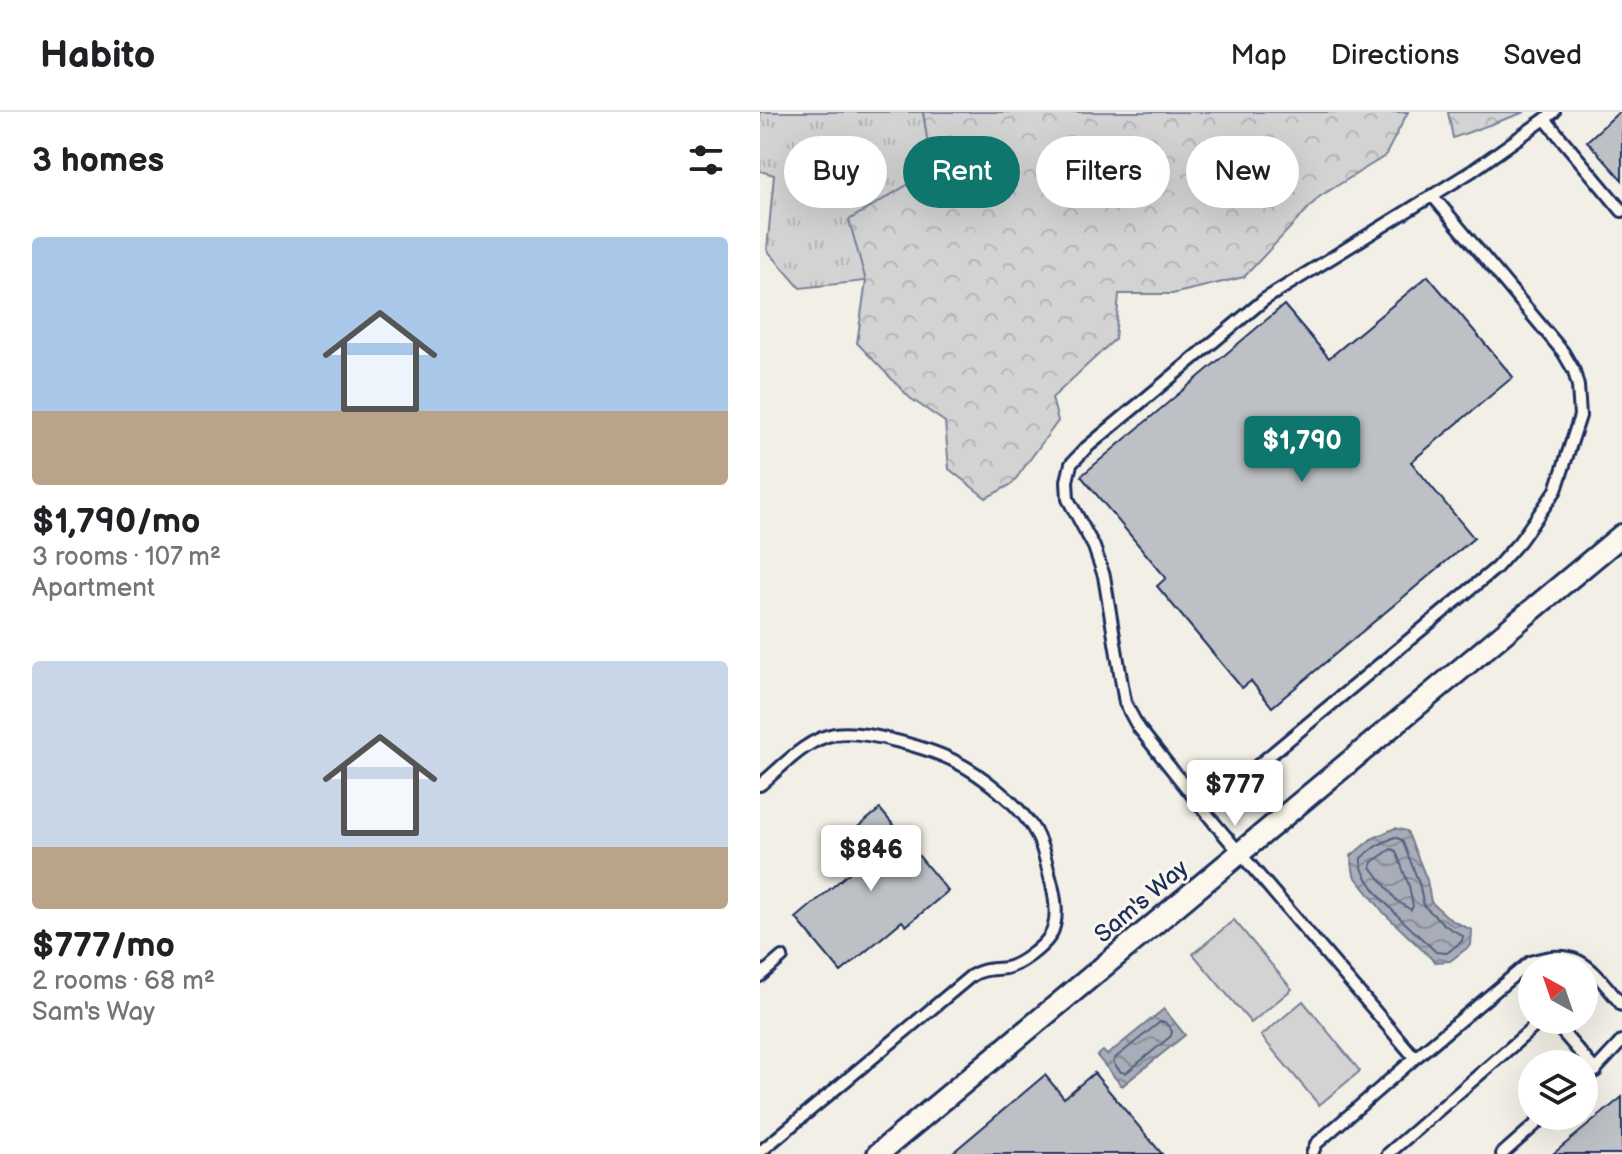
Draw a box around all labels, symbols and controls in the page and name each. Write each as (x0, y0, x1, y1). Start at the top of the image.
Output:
text: Habito (40, 33, 155, 78)
text: Map (1230, 39, 1287, 72)
text: Directions (1331, 39, 1459, 72)
text: Saved (1503, 39, 1582, 72)
chip: Buy (784, 136, 887, 208)
chip: Rent (903, 136, 1020, 208)
chip: Filters (1036, 136, 1170, 208)
chip: New (1186, 136, 1299, 208)
icon: filters (684, 138, 728, 182)
text: 3 homes (32, 140, 164, 181)
icon: home (308, 289, 452, 433)
pin: $1,790 (1237, 416, 1367, 484)
text: $1,790 (1262, 426, 1342, 457)
text: $1,790/mo (32, 501, 200, 542)
text: 3 rooms · 107 m² (32, 542, 221, 573)
text: Apartment (32, 573, 155, 604)
icon: home (308, 713, 452, 857)
pin: $777 (1188, 760, 1282, 828)
text: $777 (1205, 770, 1265, 801)
pin: $846 (824, 825, 918, 893)
text: $846 (839, 835, 903, 866)
street label: Sam's Way (1088, 854, 1194, 949)
text: $777/mo (32, 925, 175, 966)
north arrow (1518, 954, 1598, 1034)
map controls (1518, 954, 1598, 1130)
text: 2 rooms · 68 m² (32, 966, 215, 997)
text: Sam's Way (32, 997, 155, 1028)
button: layers (1518, 1050, 1598, 1130)

